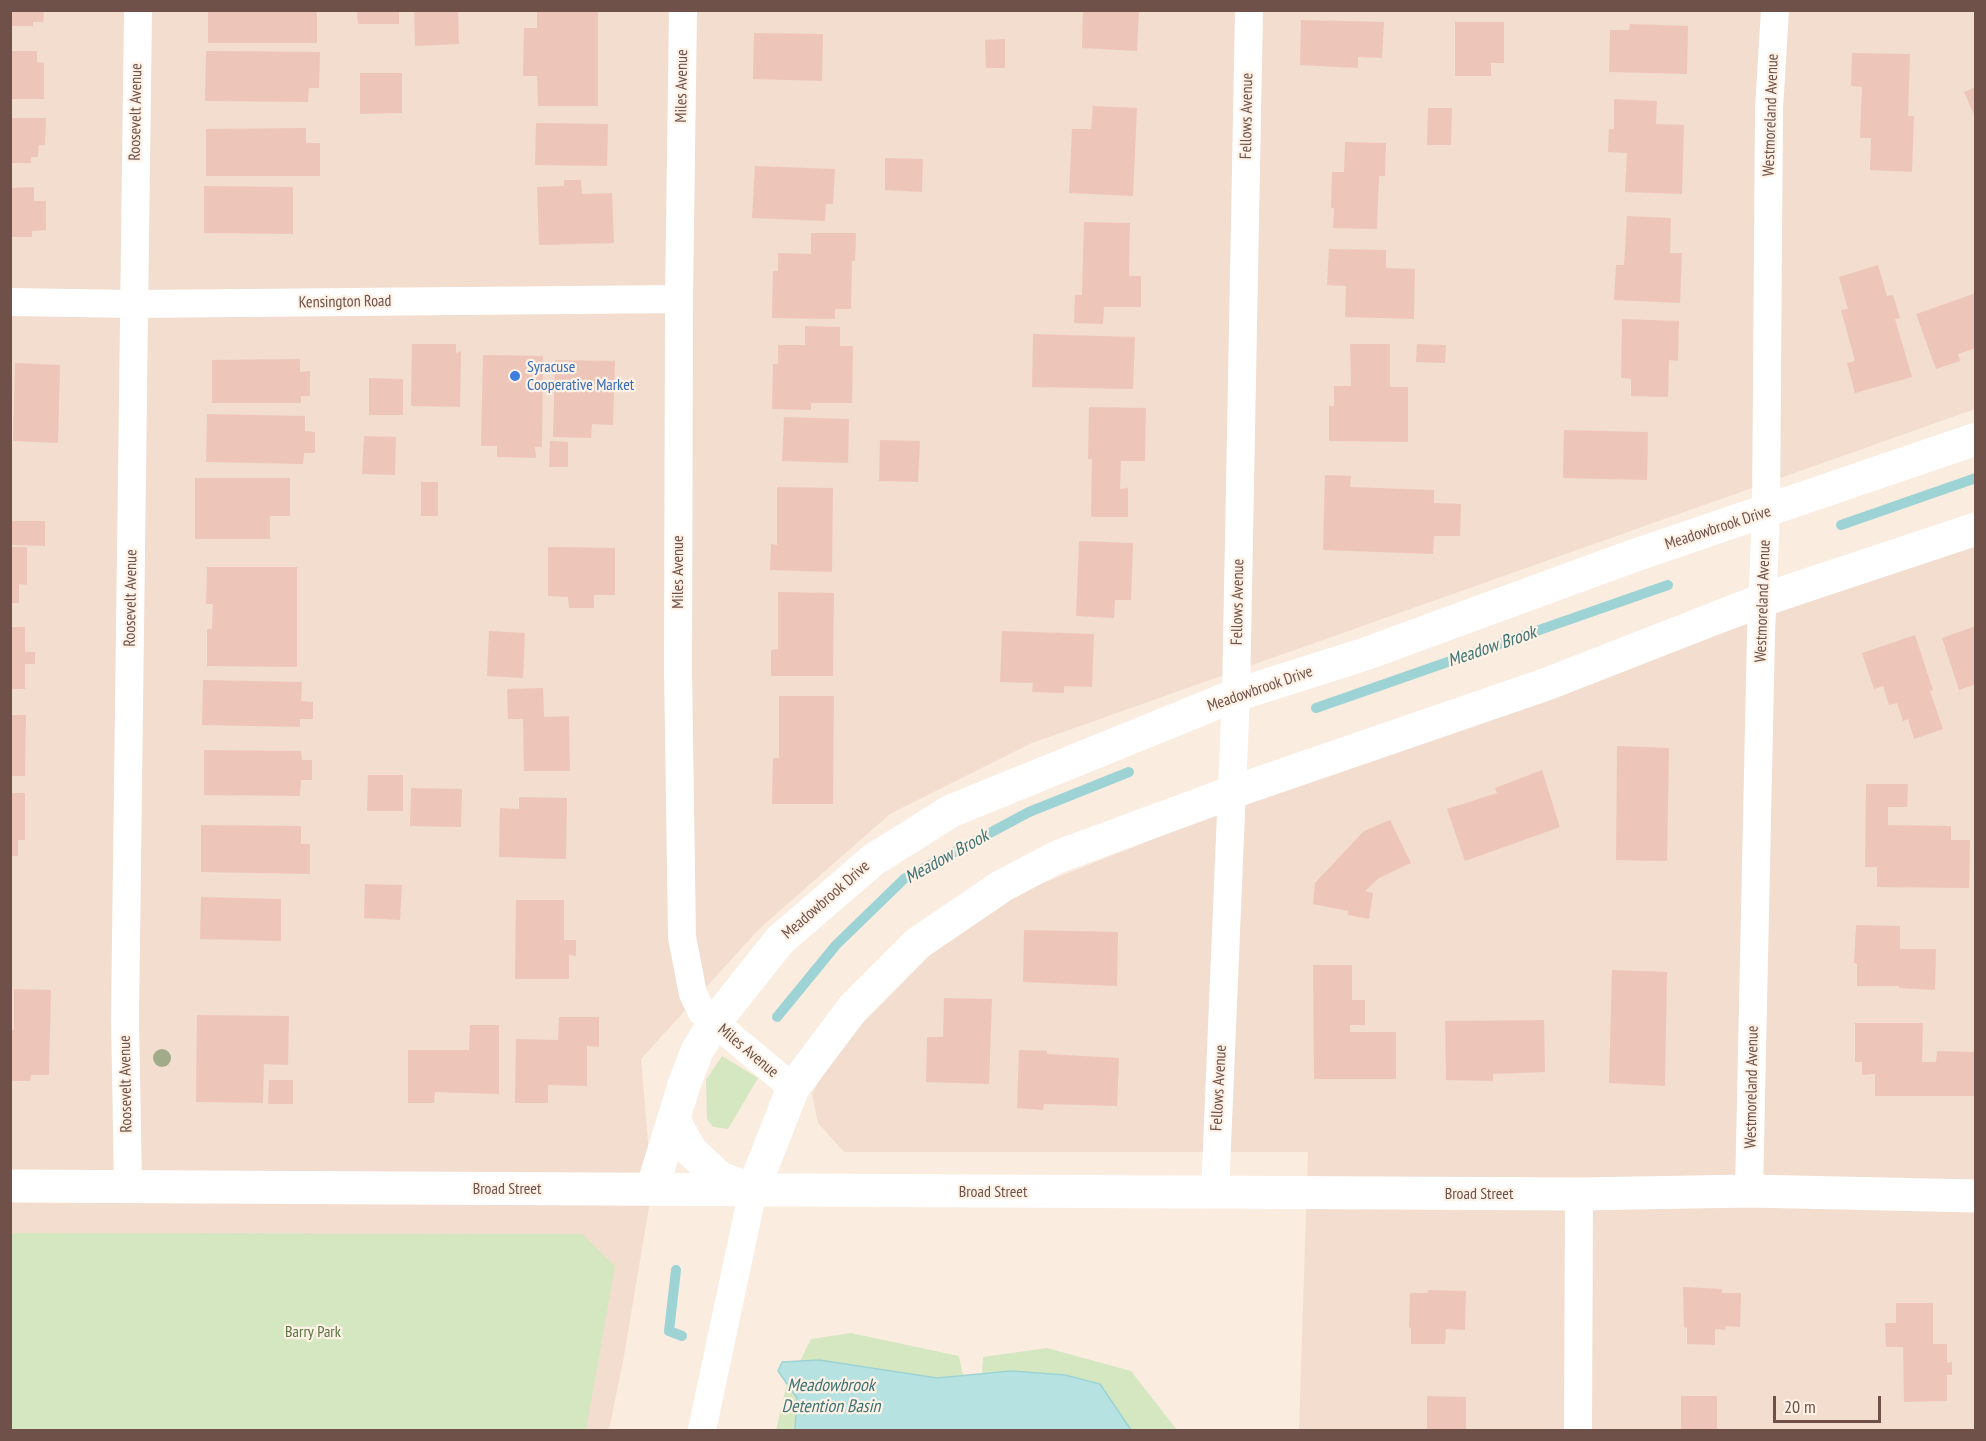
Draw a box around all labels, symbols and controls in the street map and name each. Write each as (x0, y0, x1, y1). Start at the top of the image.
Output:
street label: Miles Avenue (672, 49, 692, 123)
street label: Westmoreland Avenue (1759, 53, 1783, 177)
street label: Roosevelt Avenue (126, 63, 146, 161)
street label: Fellows Avenue (1237, 73, 1257, 159)
street label: Kensington Road (299, 292, 391, 312)
place label: Syracuse Cooperative Market (527, 357, 634, 395)
marker: Syracuse Cooperative Market (508, 369, 522, 383)
street label: Meadowbrook Drive (1663, 502, 1773, 554)
street label: Miles Avenue (668, 535, 688, 609)
street label: Westmoreland Avenue (1751, 539, 1775, 663)
street label: Roosevelt Avenue (121, 549, 141, 647)
street label: Fellows Avenue (1228, 559, 1248, 645)
water label: Meadow Brook (1445, 622, 1539, 672)
street label: Meadowbrook Drive (1205, 662, 1315, 716)
water label: Meadow Brook (902, 825, 992, 889)
street label: Meadowbrook Drive (778, 857, 874, 943)
street label: Miles Avenue (714, 1020, 782, 1082)
street label: Westmoreland Avenue (1741, 1025, 1763, 1149)
street label: Roosevelt Avenue (116, 1035, 136, 1133)
street label: Fellows Avenue (1207, 1044, 1231, 1132)
street label: Broad Street (473, 1179, 541, 1199)
street label: Broad Street (959, 1182, 1027, 1202)
street label: Broad Street (1445, 1184, 1513, 1204)
park label: Barry Park (285, 1322, 341, 1342)
water label: Meadowbrook Detention Basin (782, 1375, 880, 1418)
scale bar (1776, 1384, 1884, 1422)
text: 20 m (1784, 1395, 1816, 1418)

